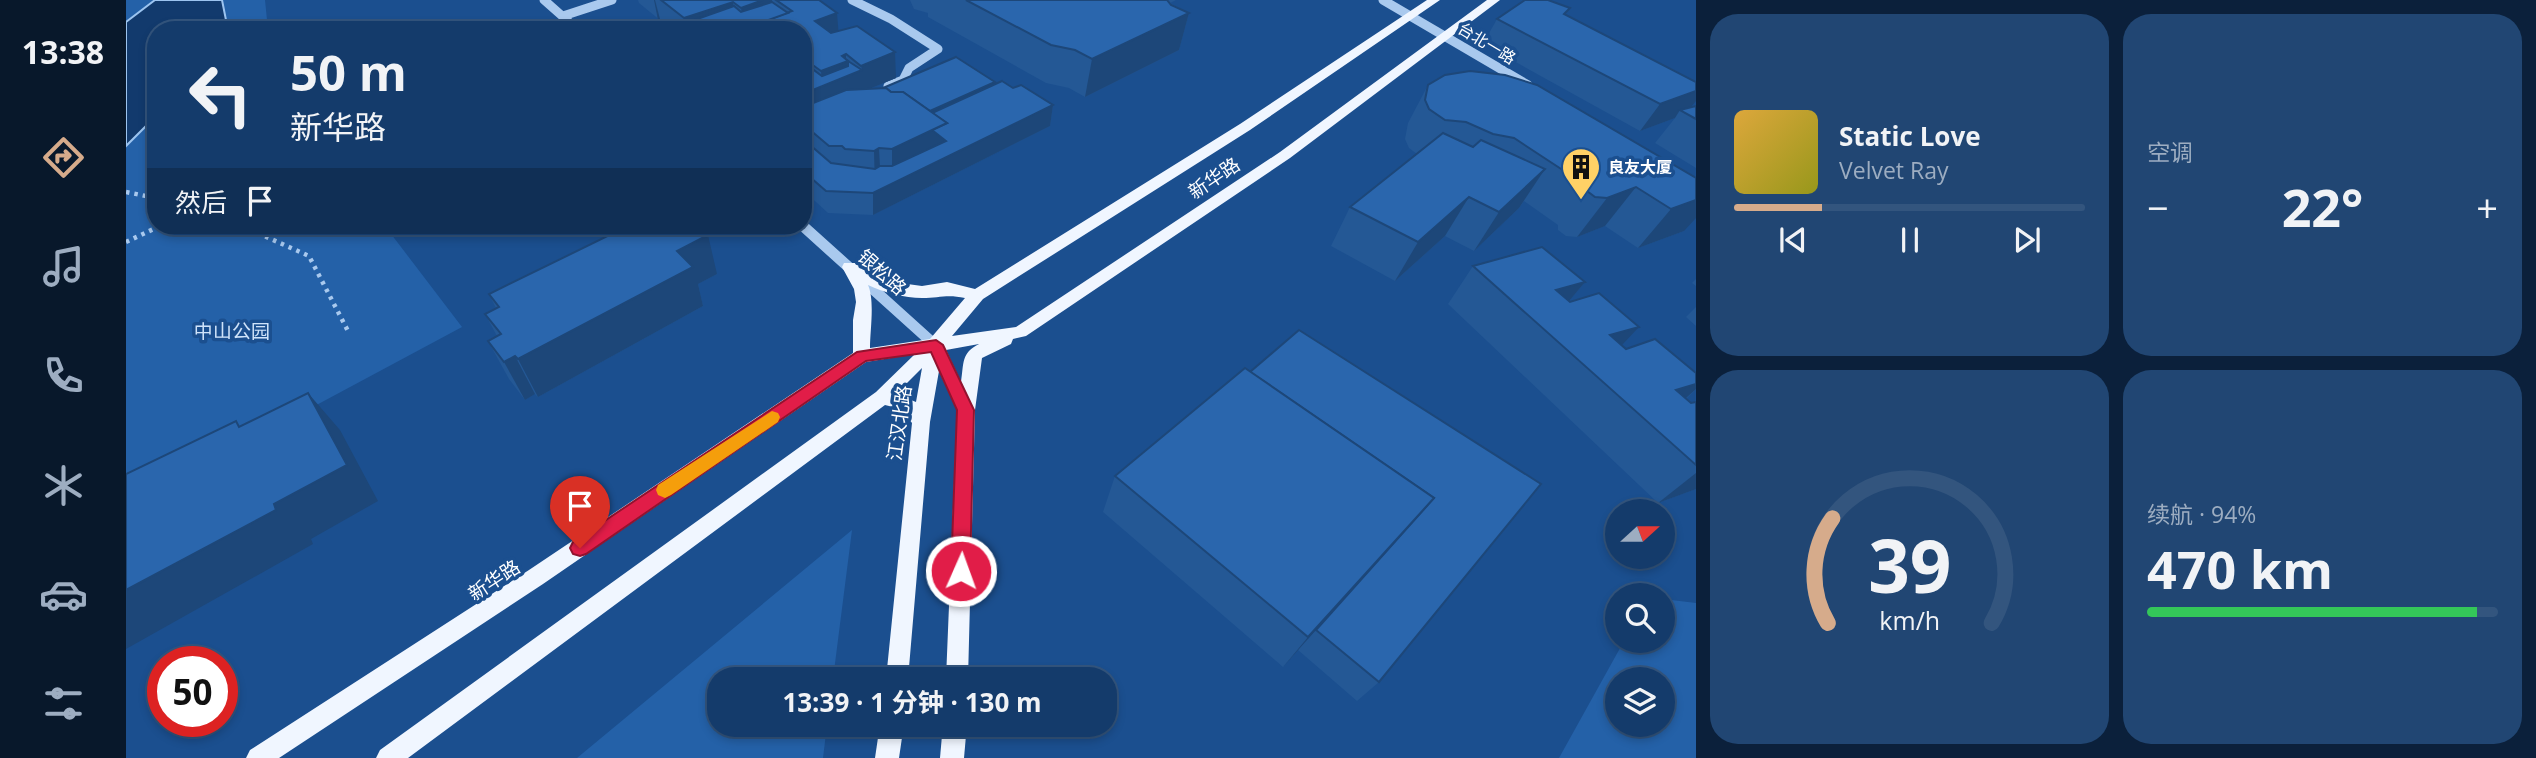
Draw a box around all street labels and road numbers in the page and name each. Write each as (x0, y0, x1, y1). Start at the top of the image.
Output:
street label: 台北一路 (1454, 17, 1520, 69)
street label: 新华路 (1183, 151, 1245, 205)
street label: 银松路 (852, 243, 912, 301)
street label: 江汉北路 (881, 384, 917, 462)
street label: 新华路 (463, 554, 525, 606)

